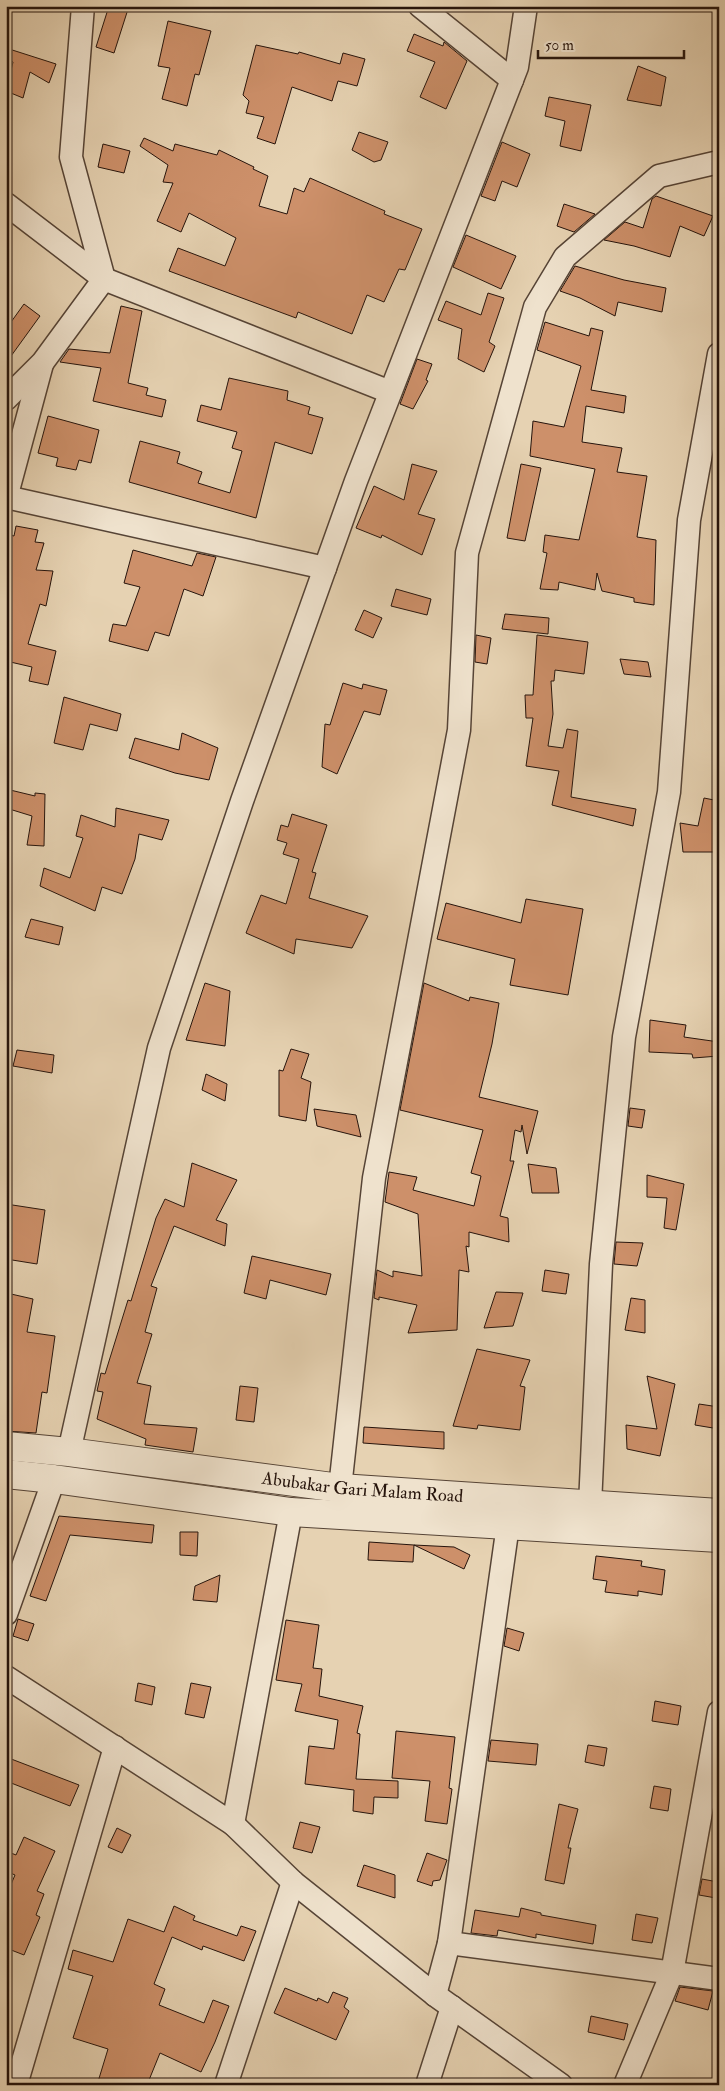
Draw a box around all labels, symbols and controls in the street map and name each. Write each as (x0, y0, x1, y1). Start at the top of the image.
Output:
scale bar (538, 28, 684, 60)
text: 50 m (545, 36, 574, 55)
street label: Abubakar Gari Malam Road (259, 1466, 464, 1508)

